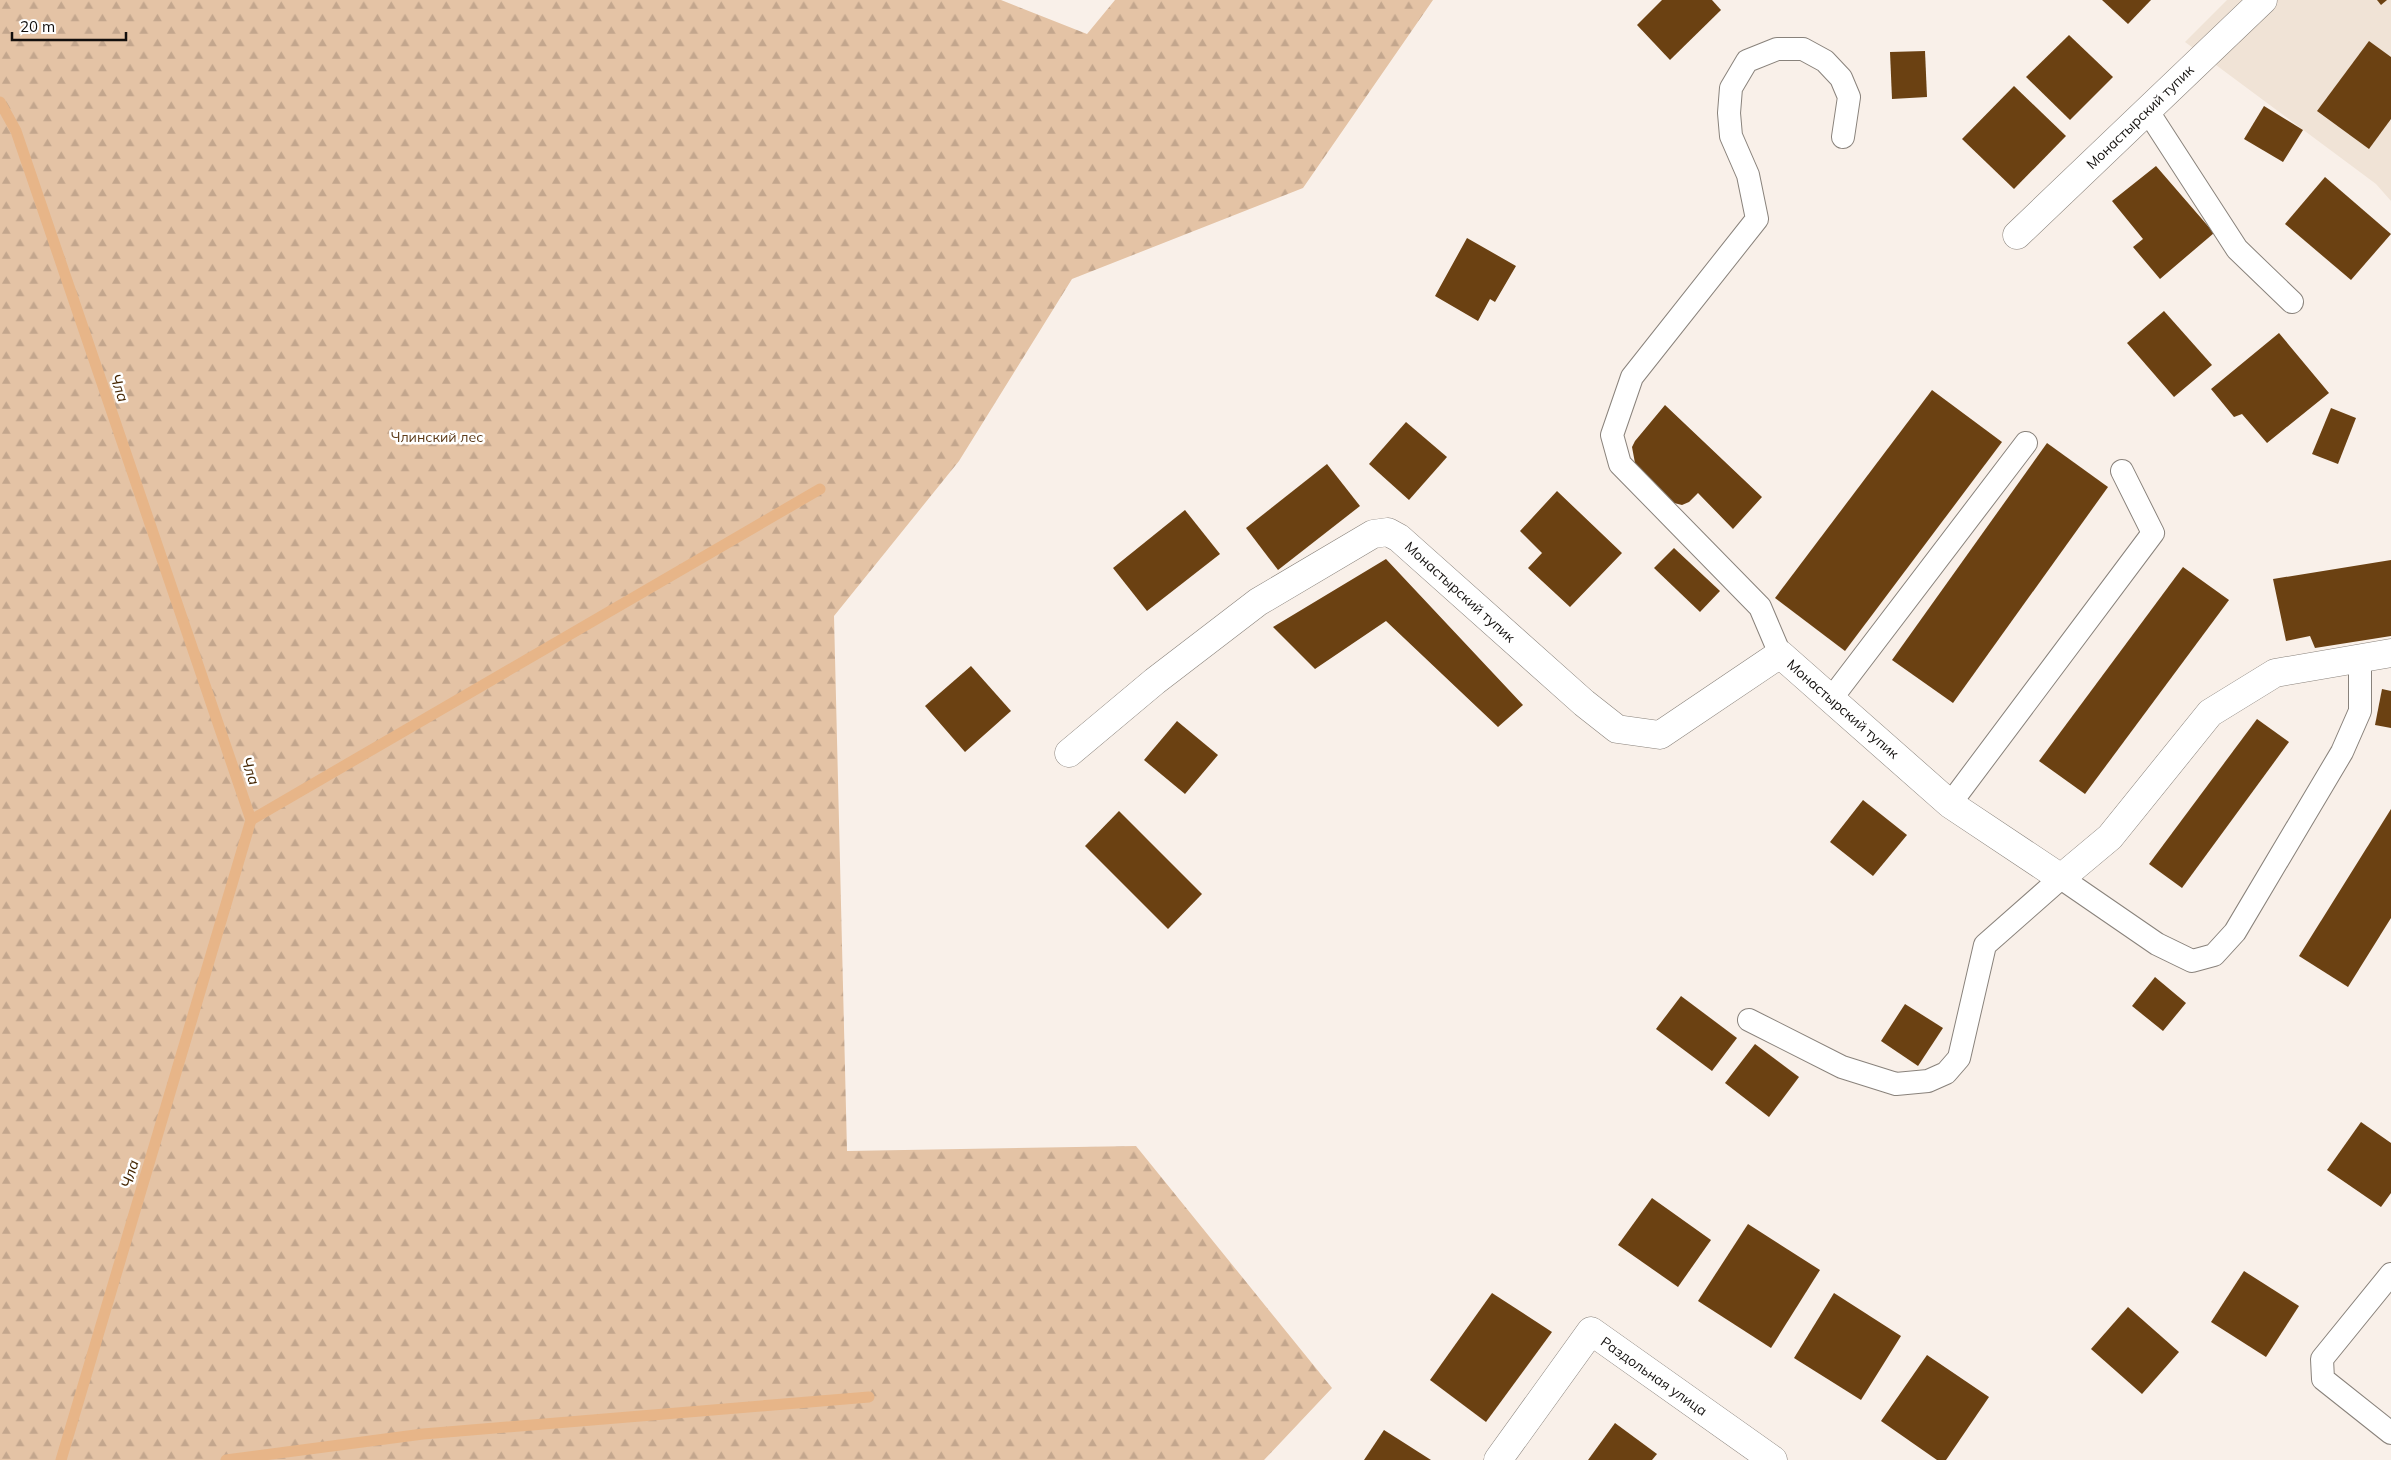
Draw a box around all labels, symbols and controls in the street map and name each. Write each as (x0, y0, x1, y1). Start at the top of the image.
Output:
scale bar (12, 10, 126, 42)
text: 20 m (20, 17, 55, 36)
street label: Монастырский тупик (2082, 61, 2198, 173)
water label: Чла (106, 371, 133, 404)
park label: Члинский лес (391, 428, 483, 446)
street label: Монастырский тупик (1401, 538, 1519, 647)
street label: Монастырский тупик (1783, 655, 1903, 763)
water label: Чла (237, 754, 264, 787)
water label: Чла (116, 1158, 143, 1190)
street label: Раздольная улица (1597, 1332, 1711, 1420)

